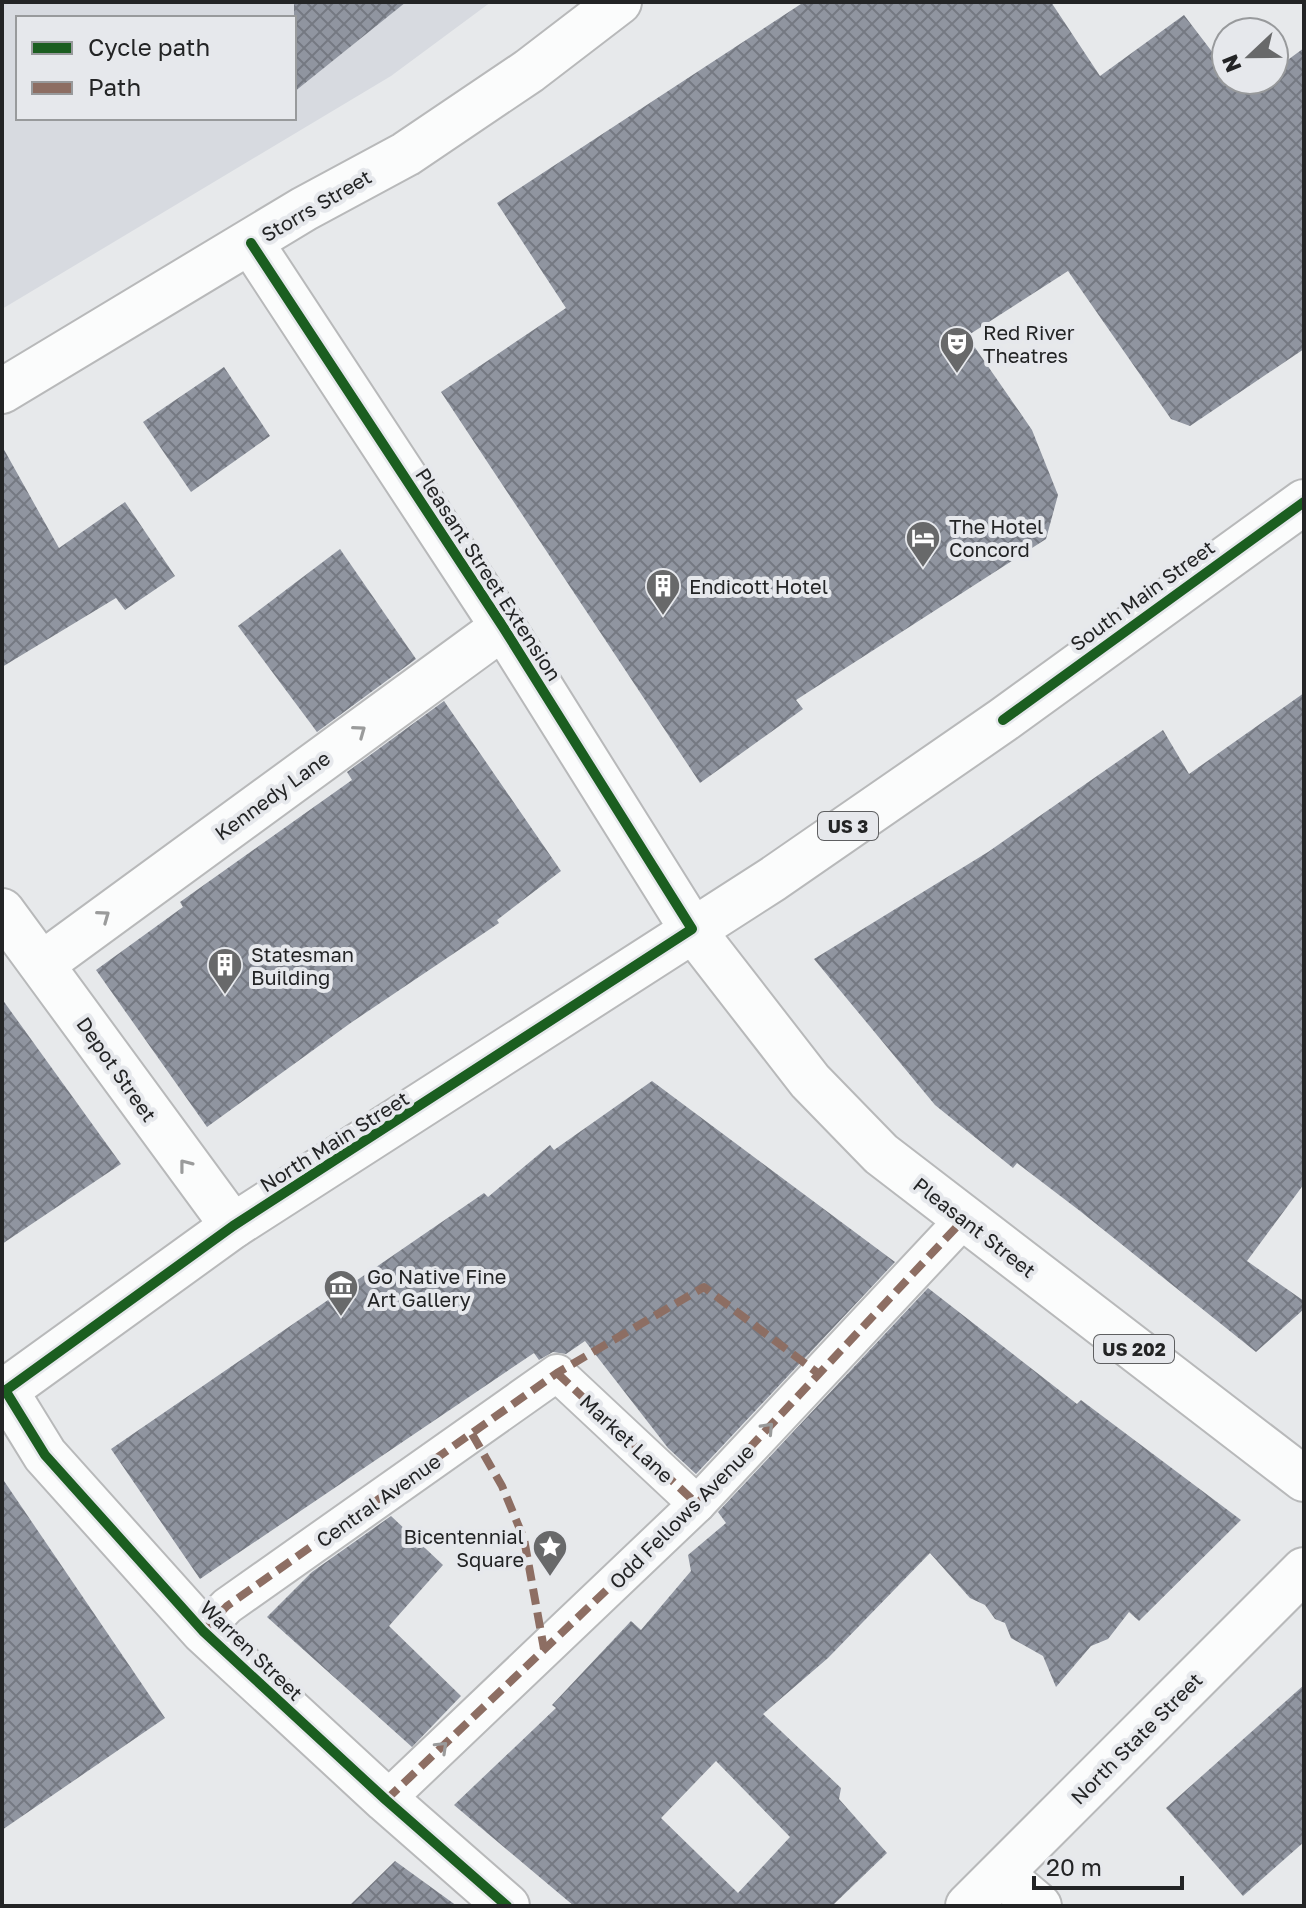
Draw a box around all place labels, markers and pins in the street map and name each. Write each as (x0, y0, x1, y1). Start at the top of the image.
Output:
place label: Red River Theatres (983, 320, 1075, 367)
theatre icon: Red River Theatres (938, 325, 976, 375)
place label: The Hotel Concord (949, 514, 1044, 561)
hotel icon: The Hotel Concord (904, 519, 942, 569)
building icon: Endicott Hotel (644, 567, 682, 617)
place label: Endicott Hotel (689, 574, 828, 598)
place label: Statesman Building (251, 942, 354, 989)
building icon: Statesman Building (206, 946, 244, 996)
place label: Go Native Fine Art Gallery (367, 1264, 506, 1311)
museum icon: Go Native Fine Art Gallery (322, 1268, 360, 1318)
place label: Bicentennial Square (403, 1524, 524, 1571)
place icon: Bicentennial Square (531, 1528, 569, 1578)

